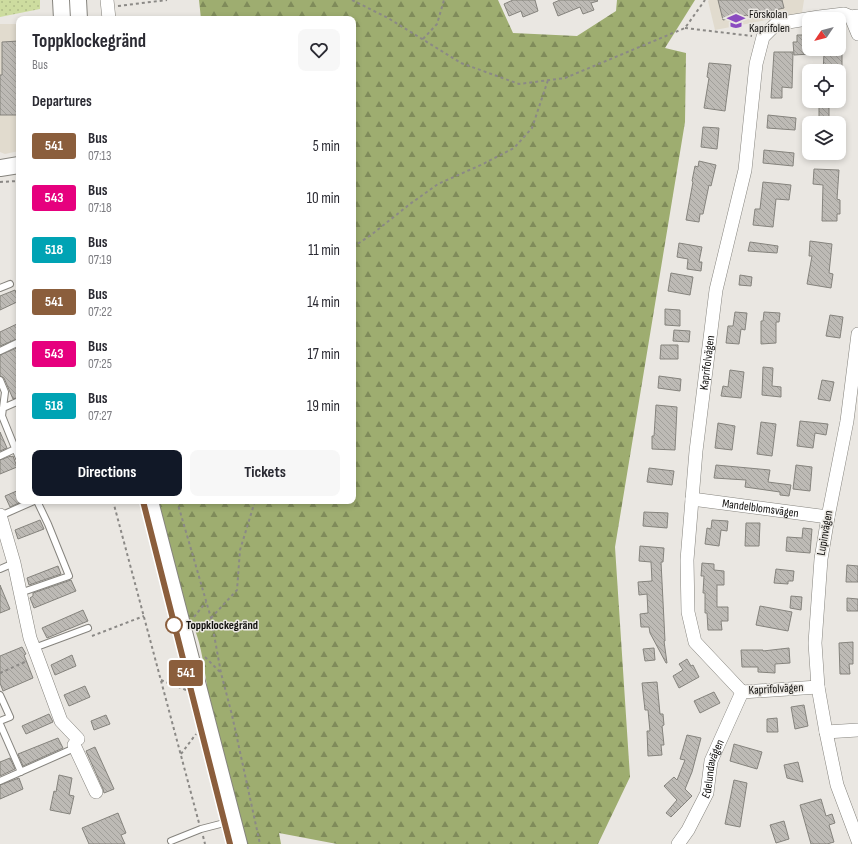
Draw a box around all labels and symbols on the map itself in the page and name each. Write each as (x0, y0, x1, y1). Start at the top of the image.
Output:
place label: Förskolan Kaprifolen (749, 7, 790, 36)
school or university icon: Förskolan Kaprifolen (726, 11, 746, 31)
north arrow (802, 12, 846, 56)
street label: Kaprifolvägen (696, 334, 718, 391)
street label: Mandelblomsvägen (721, 496, 800, 521)
street label: Lupinvägen (814, 509, 836, 557)
marker: Toppklockegränd (165, 616, 183, 634)
place label: Toppklockegränd (186, 618, 258, 633)
line badge: 541 (163, 660, 209, 686)
street label: Kaprifolvägen (748, 680, 804, 698)
street label: Edelundavägen (698, 737, 727, 801)

